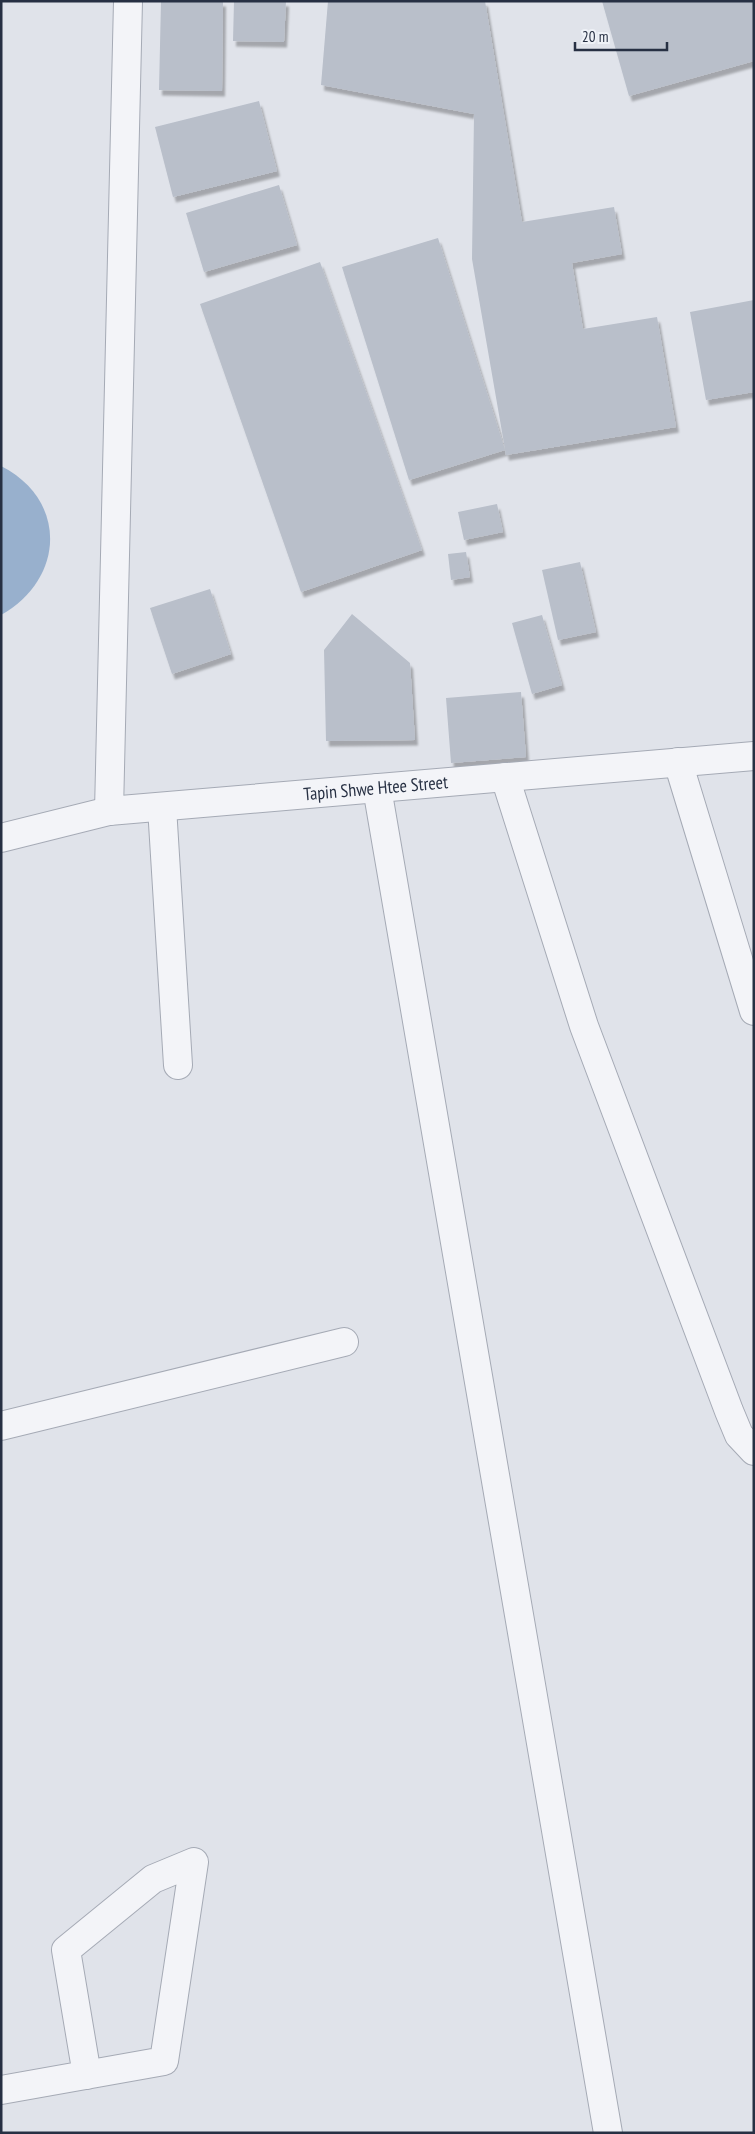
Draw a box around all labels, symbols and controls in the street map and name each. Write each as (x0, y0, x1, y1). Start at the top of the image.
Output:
scale bar (575, 20, 668, 52)
text: 20 m (582, 27, 608, 46)
street label: Tapin Shwe Htee Street (302, 770, 449, 805)

